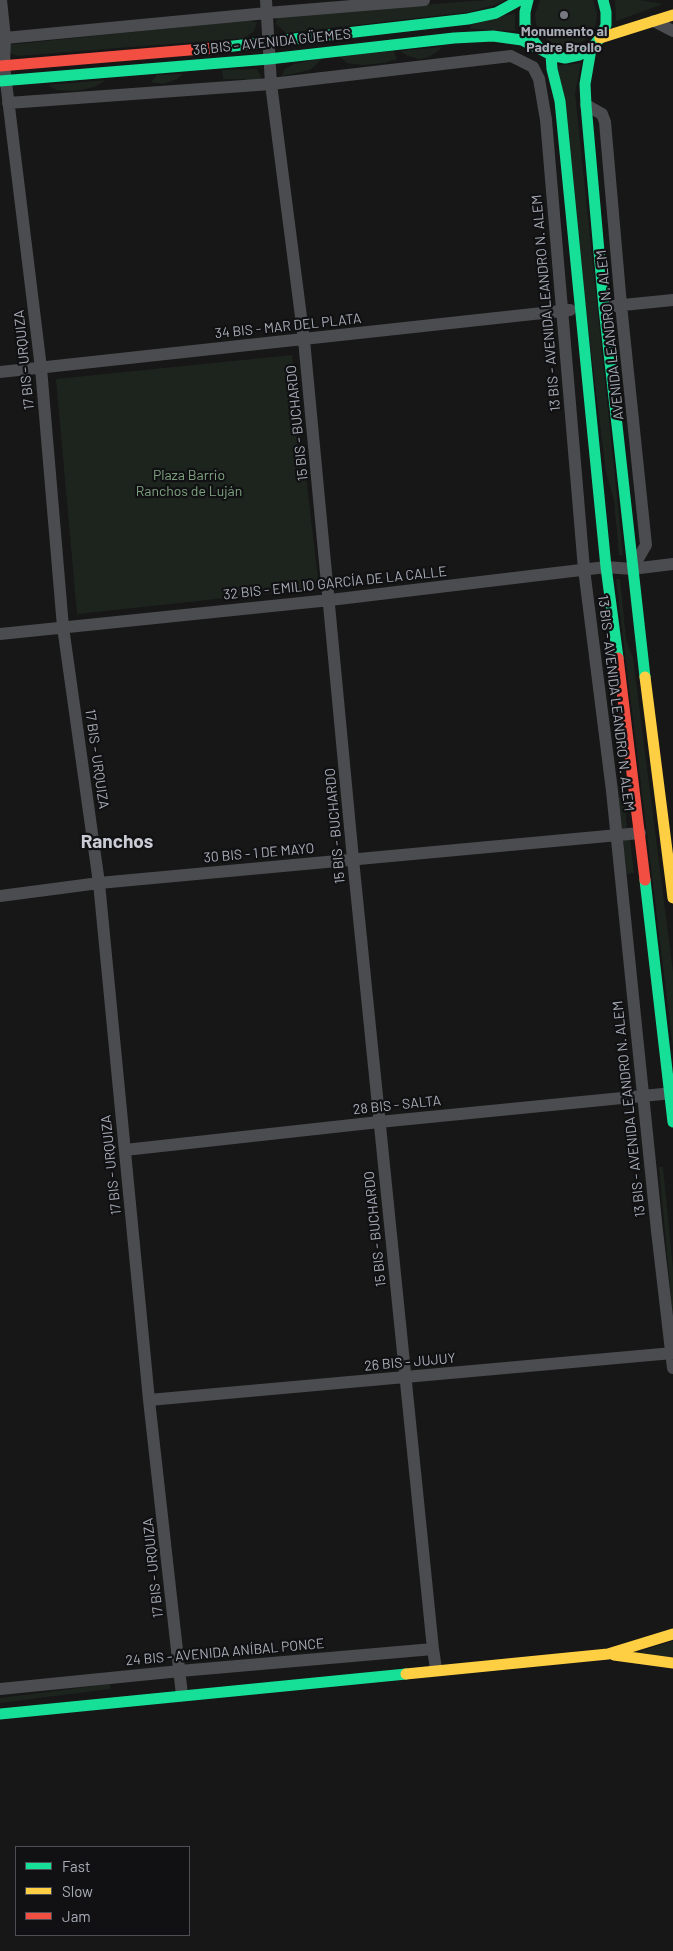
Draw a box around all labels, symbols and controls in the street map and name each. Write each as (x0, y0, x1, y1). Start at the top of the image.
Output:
marker: Monumento al Padre Broilo (558, 9, 570, 21)
place label: Monumento al Padre Broilo (521, 23, 607, 56)
street label: 36 BIS - AVENIDA GÜEMES (192, 25, 352, 59)
street label: 13 BIS - AVENIDA LEANDRO N. ALEM (528, 194, 564, 412)
street label: AVENIDA LEANDRO N. ALEM (593, 249, 627, 421)
street label: 17 BIS - URQUIZA (10, 309, 38, 411)
street label: 34 BIS - MAR DEL PLATA (214, 310, 362, 342)
street label: 15 BIS - BUCHARDO (283, 364, 311, 482)
park label: Plaza Barrio Ranchos de Luján (136, 467, 242, 500)
street label: 32 BIS - EMILIO GARCÍA DE LA CALLE (222, 563, 448, 603)
street label: 13 BIS - AVENIDA LEANDRO N. ALEM (594, 594, 638, 812)
street label: 17 BIS - URQUIZA (82, 708, 112, 810)
street label: 15 BIS - BUCHARDO (322, 767, 348, 885)
district label: Ranchos (81, 831, 153, 853)
street label: 30 BIS - 1 DE MAYO (203, 840, 315, 866)
street label: 13 BIS - AVENIDA LEANDRO N. ALEM (609, 1000, 649, 1218)
street label: 28 BIS - SALTA (352, 1092, 442, 1118)
street label: 17 BIS - URQUIZA (97, 1114, 125, 1216)
street label: 15 BIS - BUCHARDO (361, 1170, 389, 1288)
street label: 26 BIS - JUJUY (364, 1350, 456, 1374)
street label: 17 BIS - URQUIZA (139, 1517, 167, 1619)
street label: 24 BIS - AVENIDA ANÍBAL PONCE (125, 1635, 325, 1669)
legend (15, 1846, 190, 1936)
text: Fast (62, 1857, 90, 1875)
text: Slow (62, 1882, 93, 1900)
text: Jam (62, 1907, 91, 1925)

